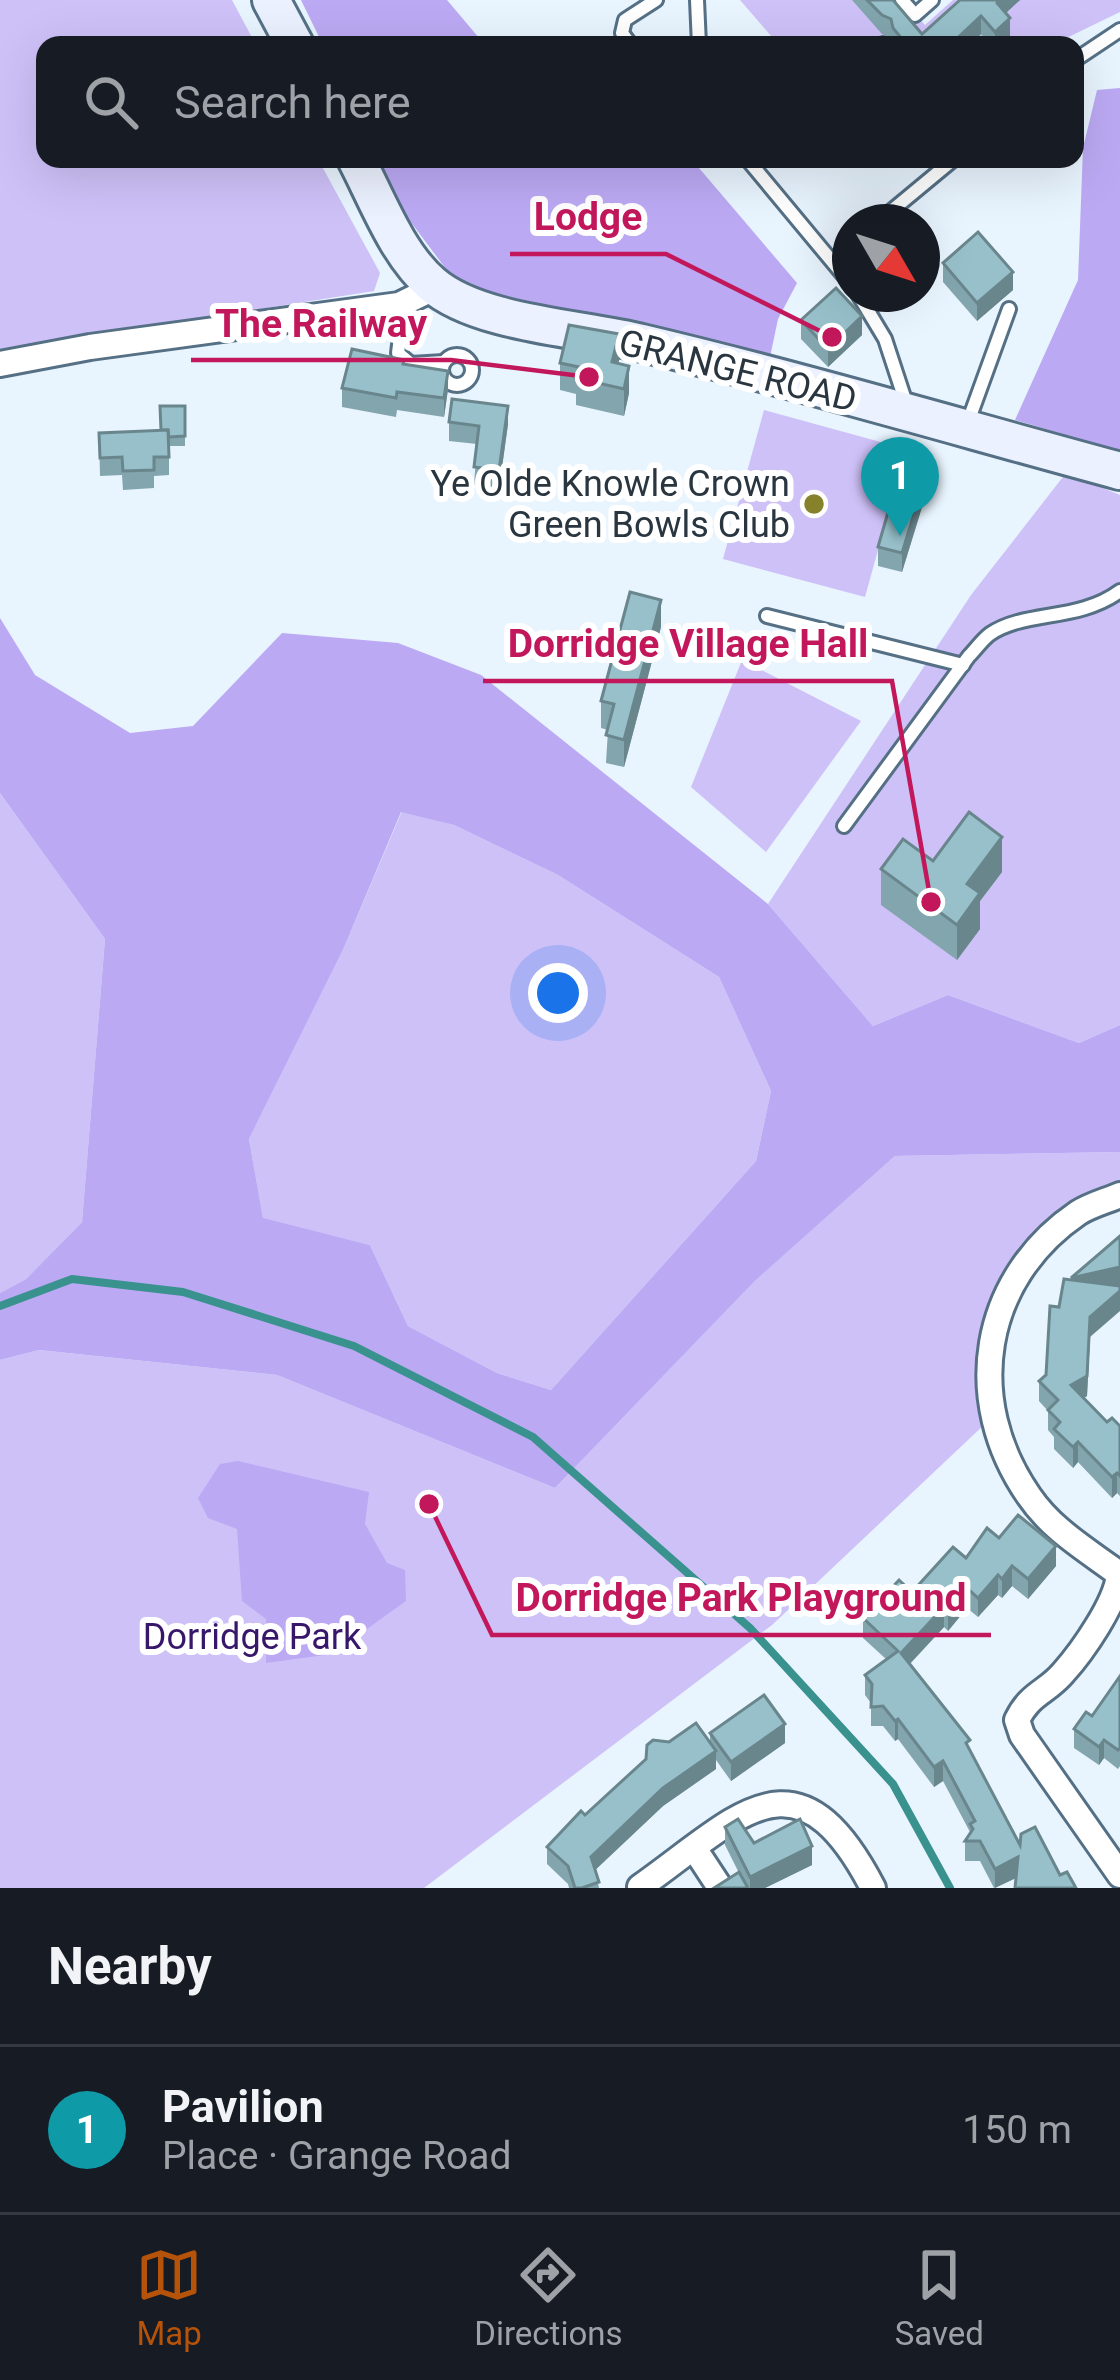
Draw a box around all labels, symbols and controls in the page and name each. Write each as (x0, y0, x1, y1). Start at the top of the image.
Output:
search box (36, 36, 1084, 168)
icon: search (78, 69, 144, 135)
text: Search here (174, 76, 411, 129)
callout: Lodge (510, 179, 666, 254)
text: Lodge (534, 194, 642, 240)
north arrow (832, 204, 940, 312)
callout: The Railway (191, 285, 451, 360)
text: The Railway (215, 301, 427, 347)
street label: GRANGE ROAD (615, 321, 861, 421)
pin: 1 (861, 437, 939, 536)
place label: Ye Olde Knowle Crown Green Bowls Club (430, 463, 790, 546)
marker: Ye Olde Knowle Crown Green Bowls Club (801, 491, 827, 517)
callout: Dorridge Village Hall (483, 606, 892, 681)
text: Dorridge Village Hall (508, 621, 868, 667)
your location (528, 963, 588, 1023)
callout: Dorridge Park Playground (492, 1560, 991, 1635)
text: Dorridge Park Playground (516, 1575, 966, 1621)
park label: Dorridge Park (143, 1616, 362, 1658)
text: Nearby (48, 1937, 212, 1996)
text: Pavilion (162, 2080, 324, 2133)
text: 1 (76, 2107, 98, 2153)
text: 150 m (962, 2107, 1072, 2153)
text: Place · Grange Road (162, 2133, 511, 2179)
tab: Map (136, 2242, 202, 2353)
tab: Directions (474, 2242, 623, 2353)
tab: Saved (895, 2242, 984, 2353)

